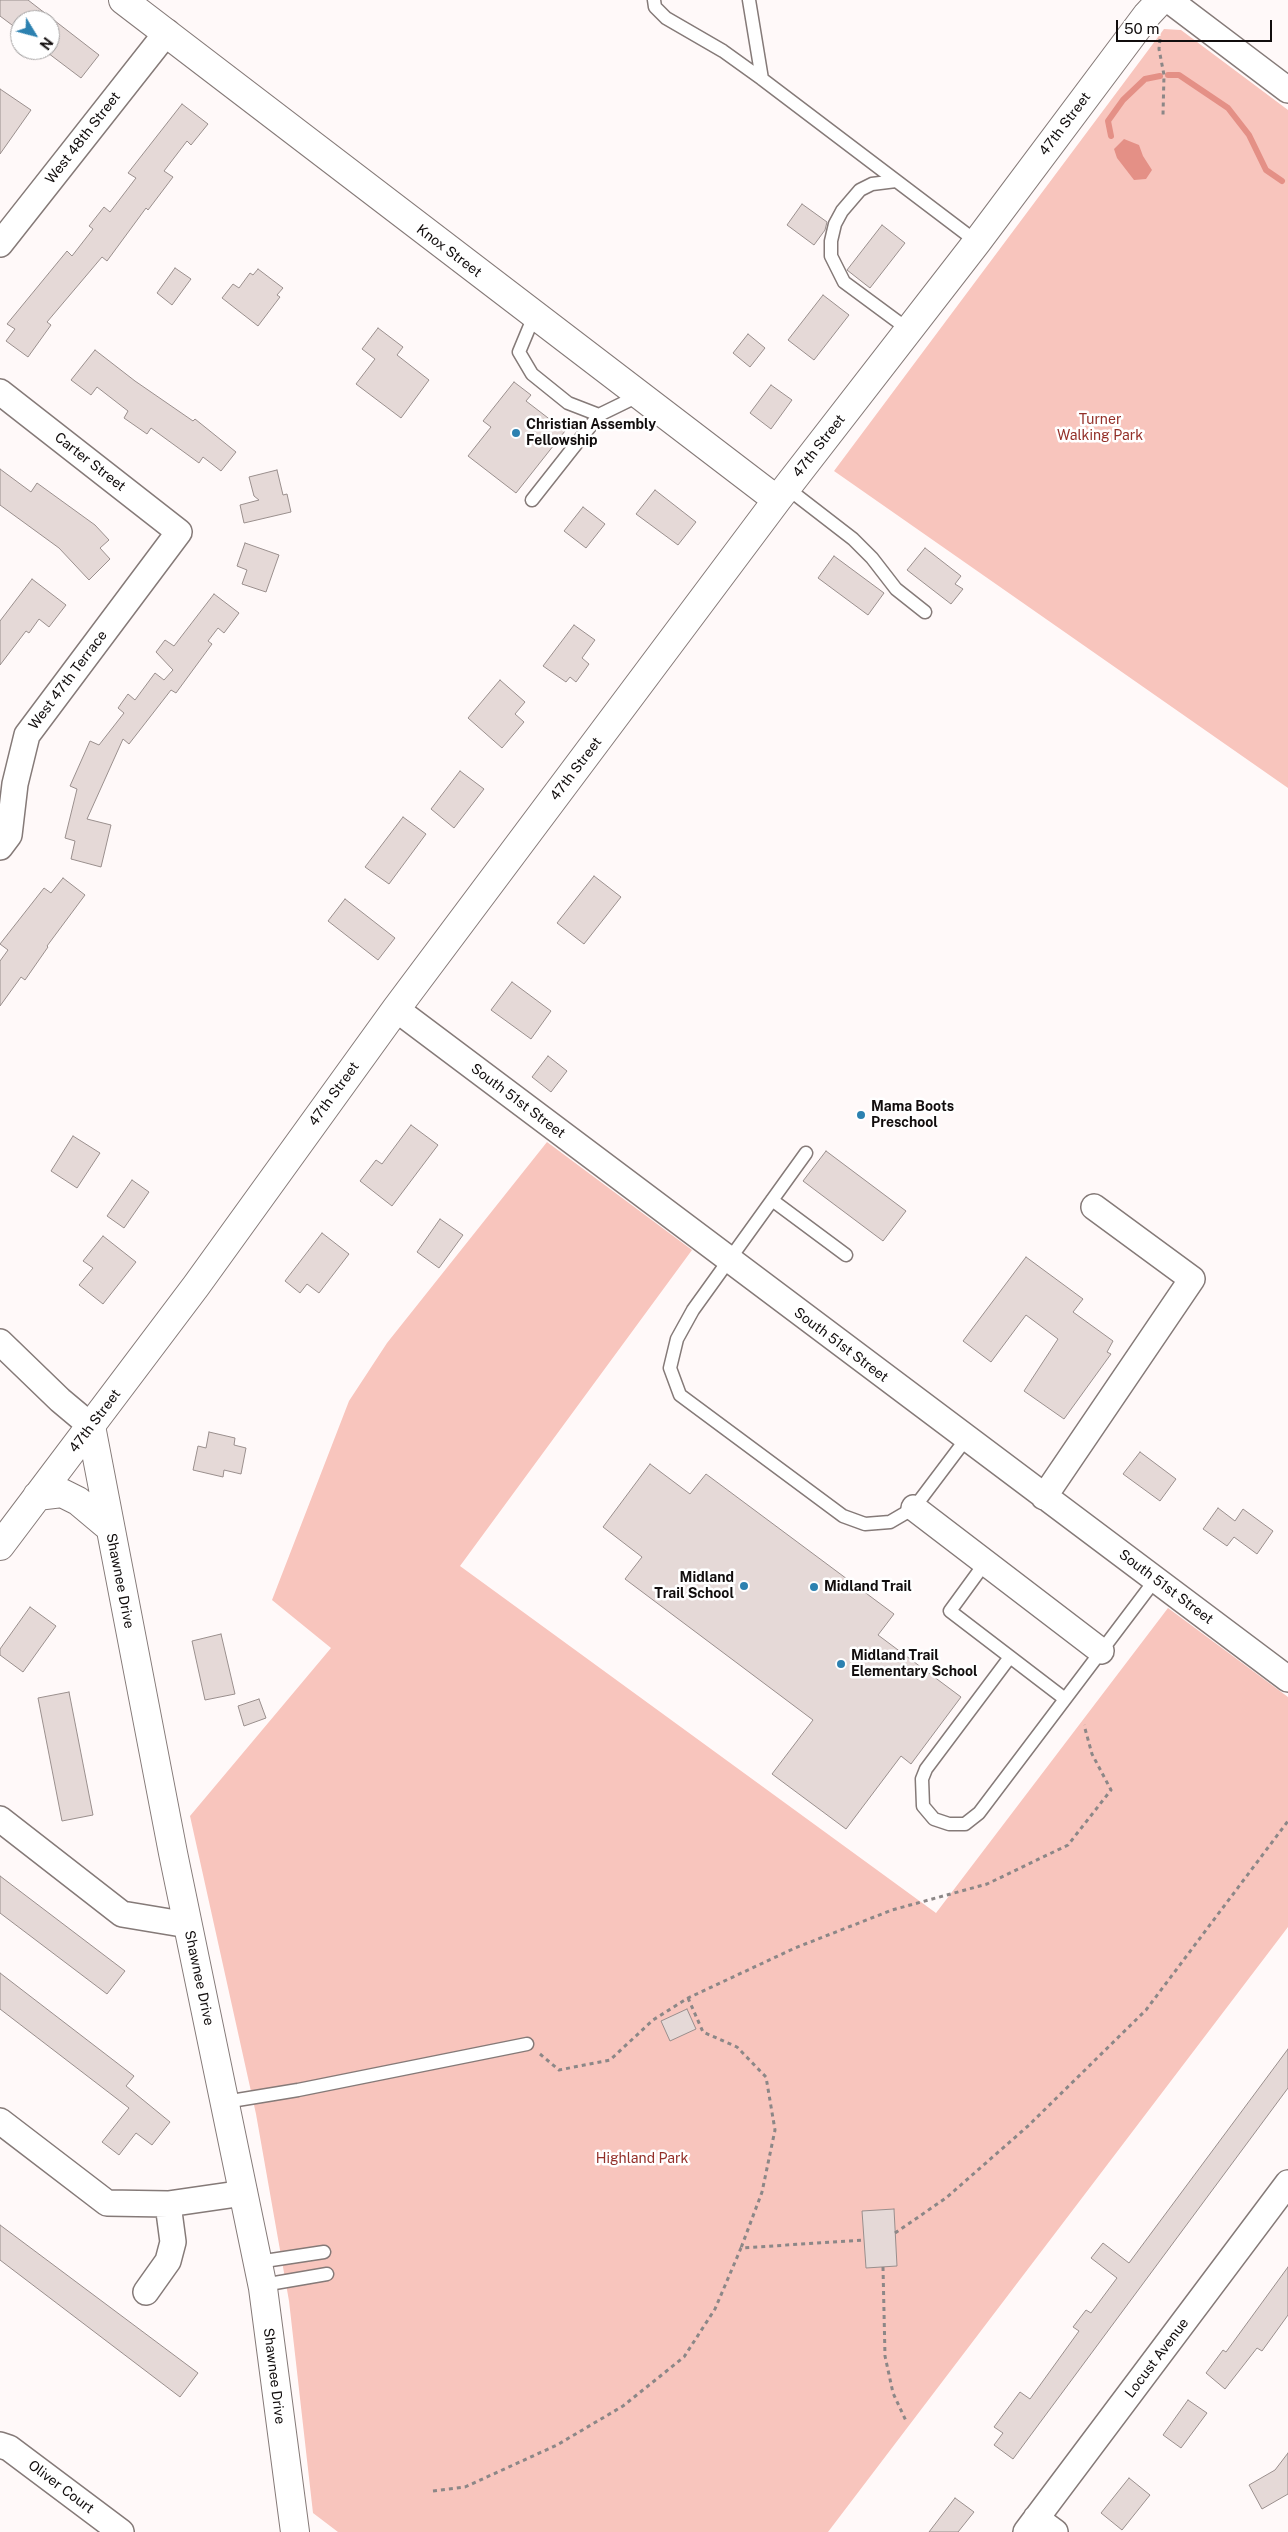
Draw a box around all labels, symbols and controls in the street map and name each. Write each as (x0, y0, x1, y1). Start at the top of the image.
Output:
north arrow (10, 10, 60, 60)
scale bar (1118, 10, 1274, 42)
text: 50 m (1124, 20, 1159, 37)
text: N (37, 34, 56, 53)
street label: West 48th Street (42, 89, 124, 187)
street label: 47th Street (1036, 89, 1094, 159)
street label: Knox Street (413, 221, 485, 281)
street label: 47th Street (789, 411, 849, 481)
park label: Turner Walking Park (1057, 412, 1143, 444)
place label: Christian Assembly Fellowship (526, 417, 656, 450)
marker: Christian Assembly Fellowship (510, 427, 522, 439)
street label: Carter Street (51, 429, 129, 495)
street label: West 47th Terrace (25, 627, 111, 733)
street label: 47th Street (547, 734, 605, 804)
street label: 47th Street (305, 1059, 363, 1129)
street label: South 51st Street (468, 1060, 568, 1142)
place label: Mama Boots Preschool (871, 1099, 954, 1132)
marker: Mama Boots Preschool (855, 1109, 867, 1121)
street label: South 51st Street (791, 1304, 891, 1386)
street label: 47th Street (66, 1386, 124, 1456)
street label: Shawnee Drive (103, 1532, 137, 1630)
street label: South 51st Street (1116, 1546, 1216, 1628)
place label: Midland Trail School (654, 1570, 734, 1602)
place label: Midland Trail (824, 1579, 912, 1595)
marker: Midland Trail School (738, 1580, 750, 1592)
marker: Midland Trail (808, 1581, 820, 1593)
place label: Midland Trail Elementary School (851, 1648, 978, 1680)
marker: Midland Trail Elementary School (835, 1658, 847, 1670)
street label: Shawnee Drive (181, 1929, 217, 2027)
park label: Highland Park (596, 2151, 688, 2167)
street label: Locust Avenue (1122, 2315, 1192, 2401)
street label: Shawnee Drive (260, 2327, 288, 2425)
street label: Oliver Court (25, 2457, 97, 2517)

